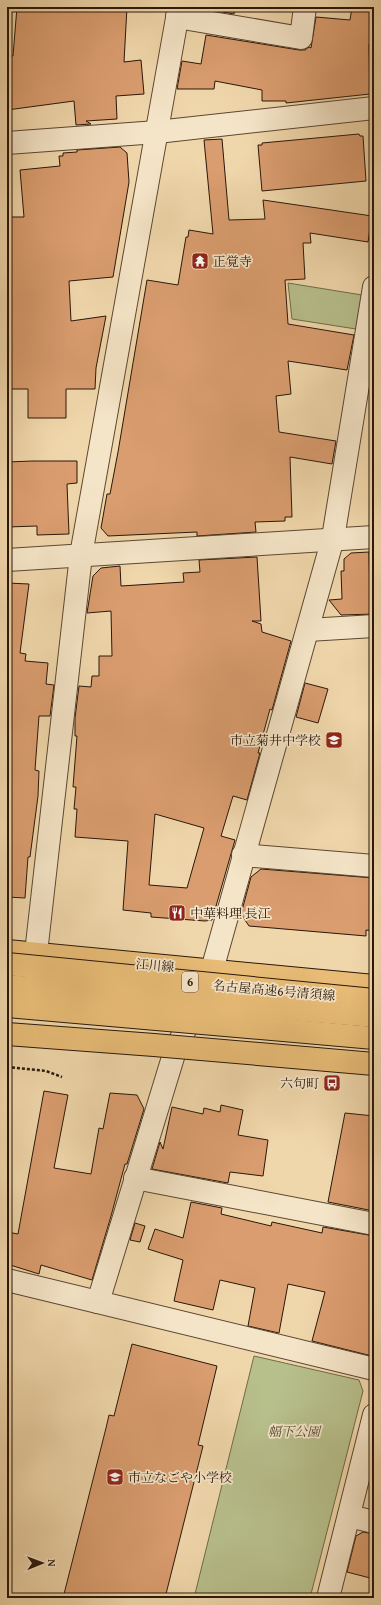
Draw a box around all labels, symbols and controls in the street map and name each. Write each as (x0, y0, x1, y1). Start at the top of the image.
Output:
temple icon: 正覚寺 (190, 251, 210, 271)
place label: 正覚寺 (213, 252, 252, 271)
school or university icon: 市立菊井中学校 (324, 730, 344, 750)
place label: 市立菊井中学校 (230, 731, 321, 750)
restaurant icon: 中華料理 長江 (167, 903, 187, 923)
place label: 中華料理 長江 (190, 904, 271, 923)
street label: 江川線 (135, 954, 175, 977)
road number: 6 (182, 972, 198, 992)
street label: 名古屋高速6号清須線 (212, 976, 336, 1005)
bus stop icon: 六句町 (322, 1073, 342, 1093)
place label: 六句町 (280, 1074, 319, 1093)
park label: 幅下公園 (268, 1422, 322, 1441)
school or university icon: 市立なごや小学校 (105, 1467, 125, 1487)
place label: 市立なごや小学校 (128, 1468, 232, 1487)
north arrow (22, 1543, 62, 1583)
text: N (44, 1559, 60, 1567)

